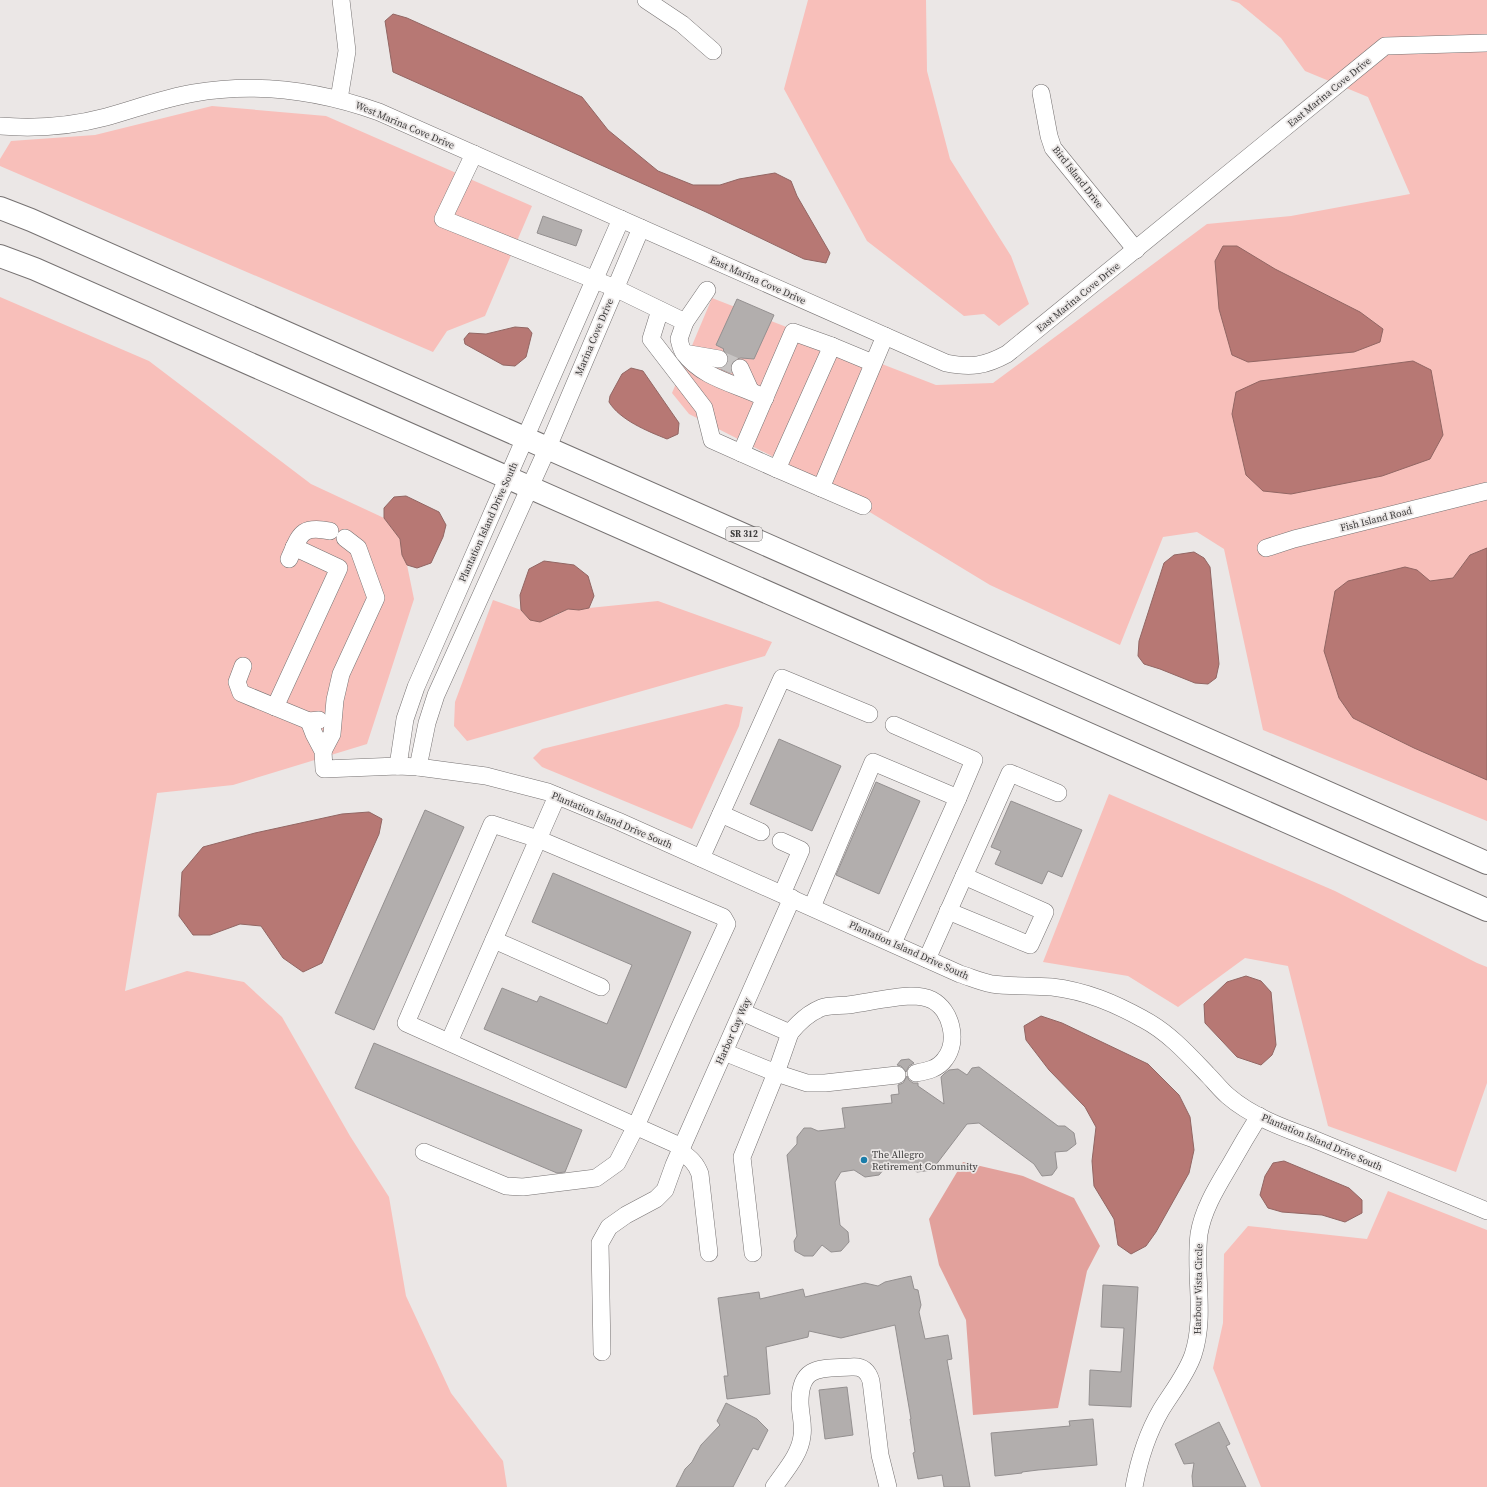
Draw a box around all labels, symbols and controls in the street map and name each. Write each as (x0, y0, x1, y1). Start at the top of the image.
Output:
street label: East Marina Cove Drive (1285, 54, 1373, 130)
street label: West Marina Cove Drive (353, 98, 457, 152)
street label: Bird Island Drive (1050, 143, 1106, 211)
street label: East Marina Cove Drive (708, 253, 808, 307)
street label: East Marina Cove Drive (1034, 259, 1122, 335)
street label: Marina Cove Drive (572, 296, 616, 378)
street label: Plantation Island Drive South (456, 460, 520, 584)
street label: Fish Island Road (1339, 504, 1414, 534)
road number: SR 312 (726, 527, 762, 541)
street label: Plantation Island Drive South (550, 789, 674, 851)
street label: Plantation Island Drive South (847, 918, 971, 982)
street label: Harbor Cay Way (712, 995, 754, 1067)
street label: Plantation Island Drive South (1260, 1111, 1384, 1173)
place label: The Allegro Retirement Community (872, 1148, 979, 1173)
marker: The Allegro Retirement Community (859, 1155, 869, 1165)
street label: Harbour Vista Circle (1191, 1243, 1205, 1335)

